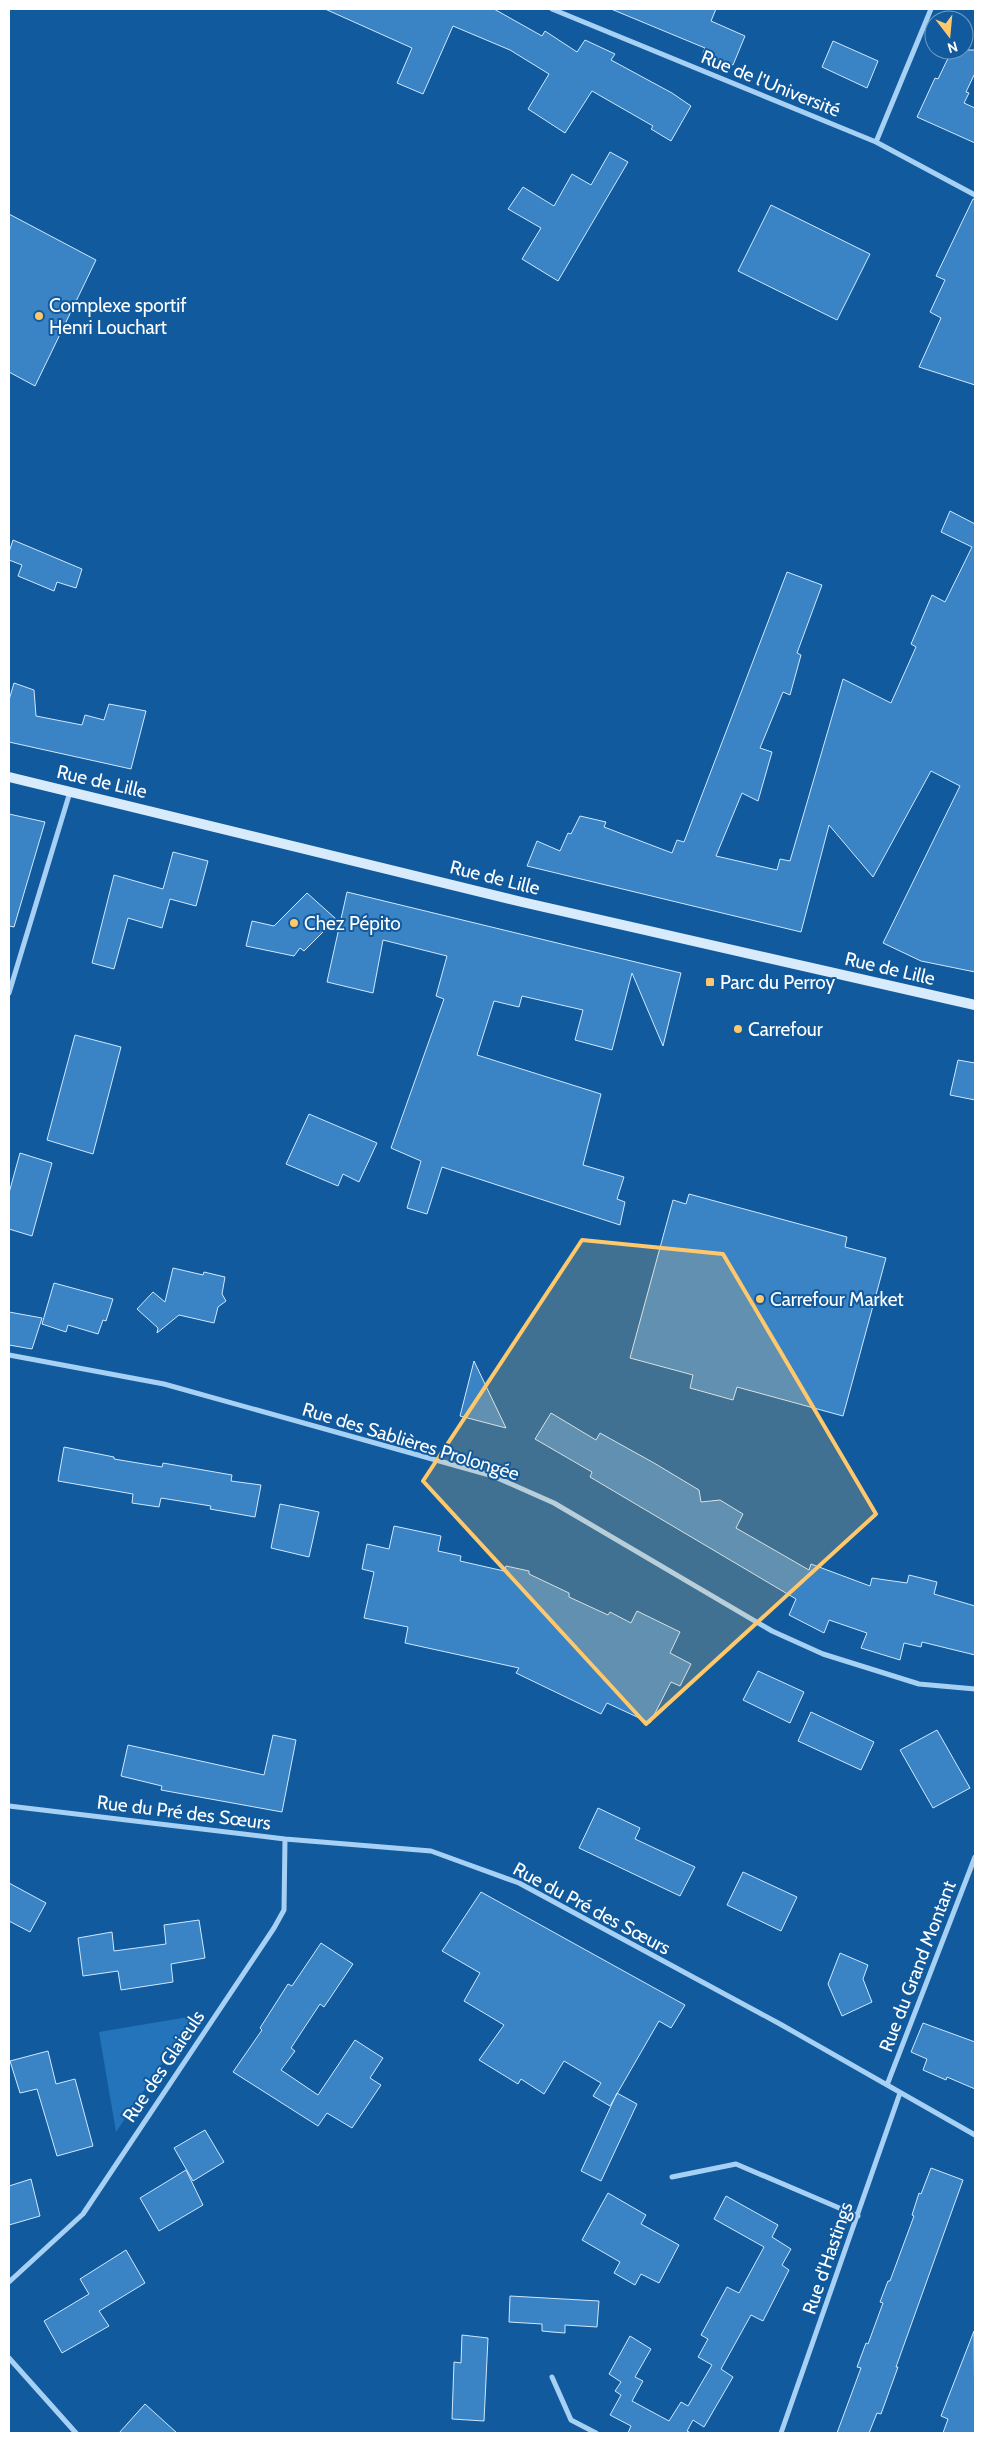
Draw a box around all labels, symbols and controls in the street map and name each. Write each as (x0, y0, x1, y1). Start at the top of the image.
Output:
north arrow (924, 10, 974, 60)
text: N (945, 37, 960, 58)
street label: Rue de l'Université (698, 45, 844, 122)
place label: Complexe sportif Henri Louchart (49, 294, 187, 339)
marker: Complexe sportif Henri Louchart (33, 310, 45, 322)
street label: Rue de Lille (55, 760, 150, 803)
street label: Rue de Lille (448, 855, 542, 900)
place label: Chez Pépito (304, 912, 401, 935)
marker: Chez Pépito (288, 917, 300, 929)
street label: Rue de Lille (843, 947, 938, 990)
place label: Parc du Perroy (720, 971, 836, 994)
marker: Parc du Perroy (704, 976, 716, 988)
place label: Carrefour (748, 1018, 823, 1041)
marker: Carrefour (732, 1023, 744, 1035)
place label: Carrefour Market (770, 1288, 904, 1311)
marker: Carrefour Market (754, 1293, 766, 1305)
street label: Rue des Sablières Prolongée (300, 1398, 522, 1486)
street label: Rue du Pré des Sœurs (96, 1790, 272, 1835)
street label: Rue du Pré des Sœurs (509, 1857, 674, 1960)
street label: Rue du Grand Montant (874, 1877, 961, 2055)
street label: Rue des Glaieuls (118, 2006, 209, 2127)
street label: Rue d'Hastings (797, 2199, 858, 2318)

